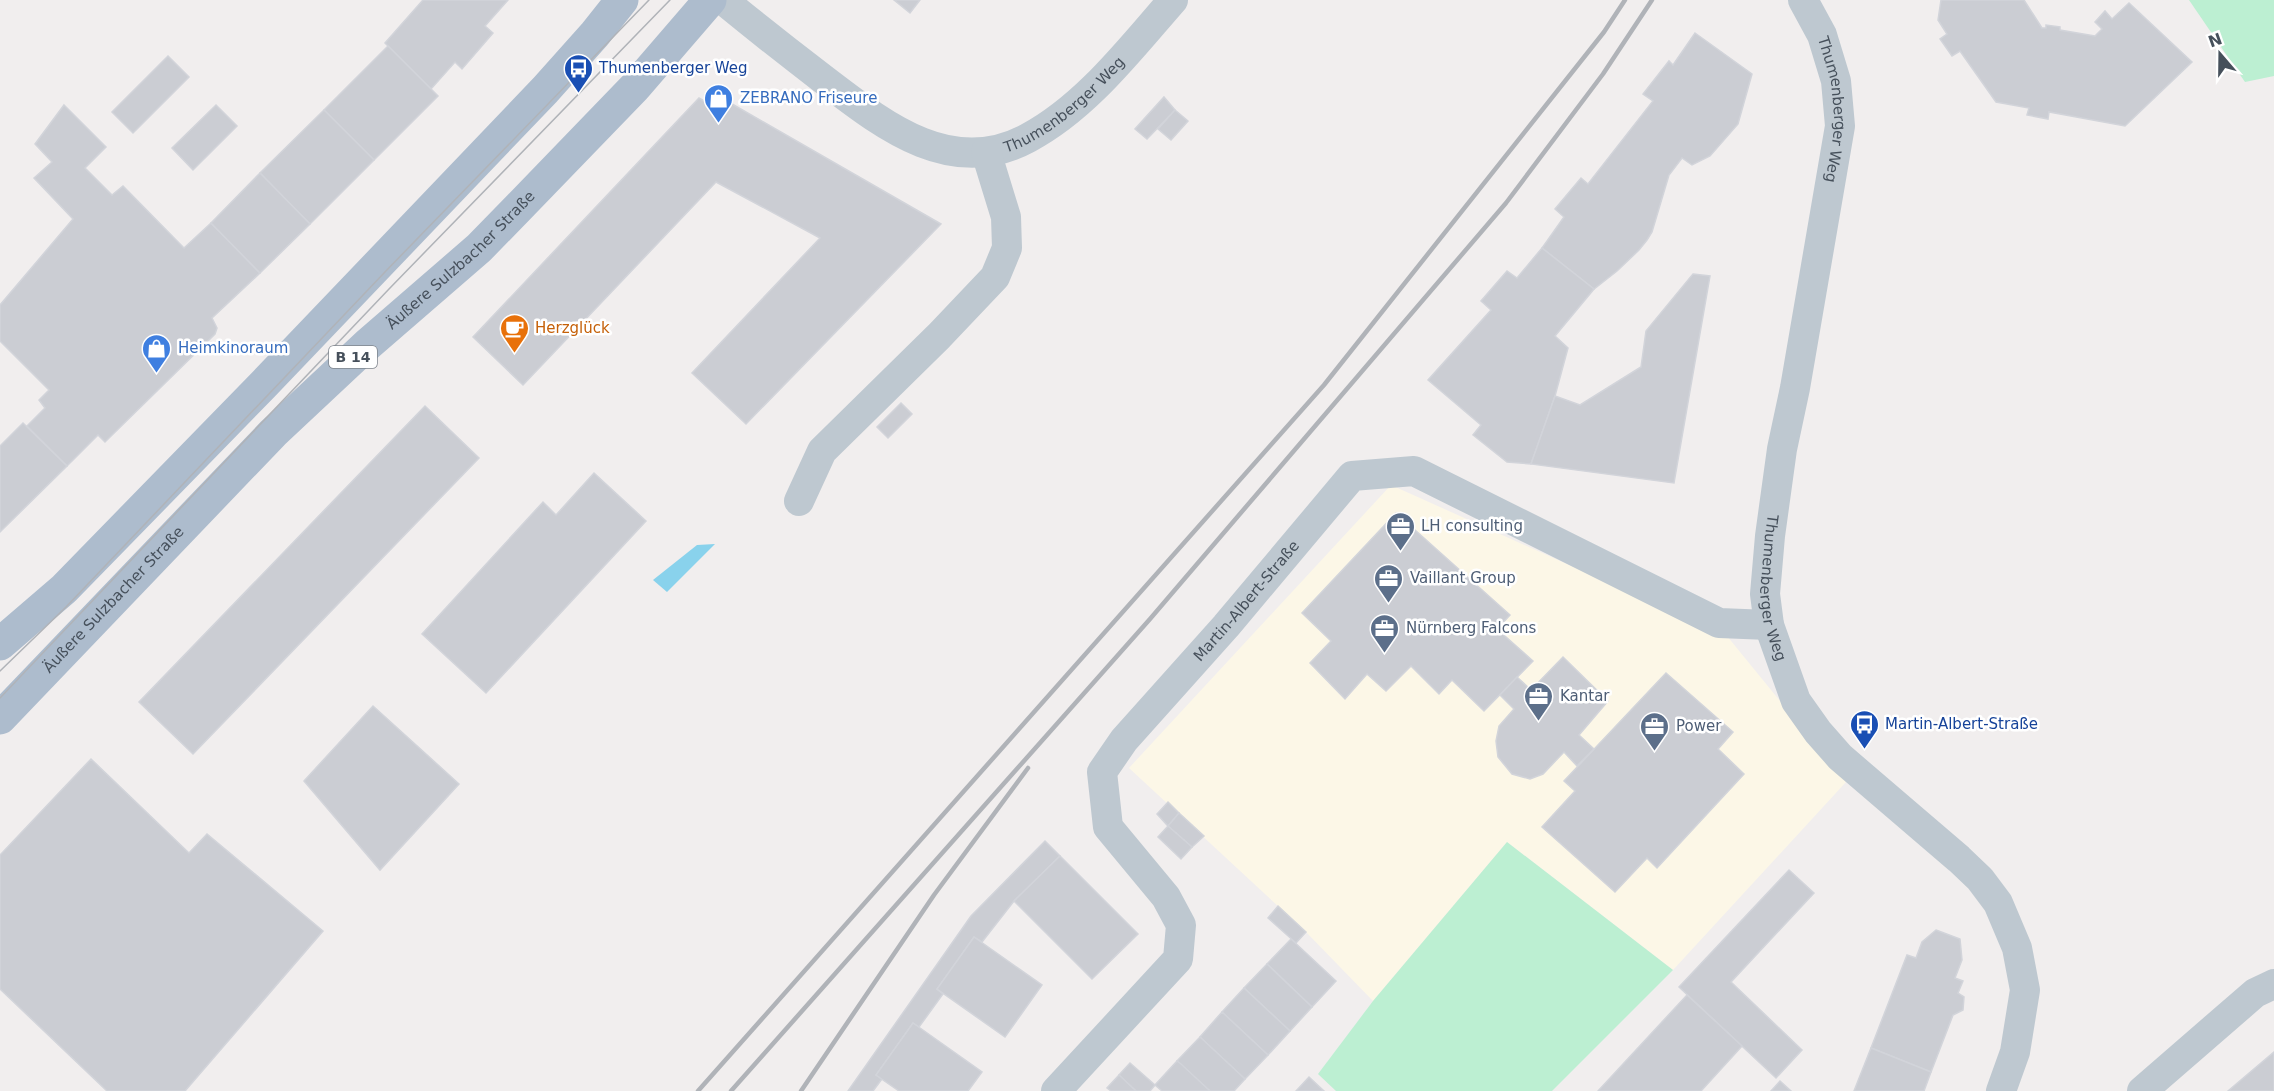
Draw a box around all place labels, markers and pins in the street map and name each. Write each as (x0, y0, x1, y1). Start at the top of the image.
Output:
bus stop icon: Thumenberger Weg (562, 52, 594, 94)
place label: Thumenberger Weg (598, 59, 748, 77)
shop icon: ZEBRANO Friseure (703, 82, 735, 124)
place label: ZEBRANO Friseure (740, 89, 877, 107)
cafe icon: Herzglück (498, 312, 530, 354)
place label: Herzglück (535, 319, 610, 337)
shop icon: Heimkinoraum (141, 332, 173, 374)
place label: Heimkinoraum (178, 339, 288, 357)
office icon: LH consulting (1384, 510, 1416, 552)
place label: LH consulting (1421, 517, 1523, 535)
office icon: Vaillant Group (1373, 562, 1405, 604)
place label: Vaillant Group (1410, 569, 1516, 587)
office icon: Nürnberg Falcons (1369, 612, 1401, 654)
place label: Nürnberg Falcons (1406, 619, 1537, 637)
office icon: Kantar (1523, 680, 1555, 722)
place label: Kantar (1560, 687, 1610, 705)
bus stop icon: Martin-Albert-Straße (1848, 708, 1880, 750)
office icon: Power (1639, 710, 1671, 752)
place label: Martin-Albert-Straße (1885, 715, 2038, 733)
place label: Power (1676, 717, 1722, 735)

